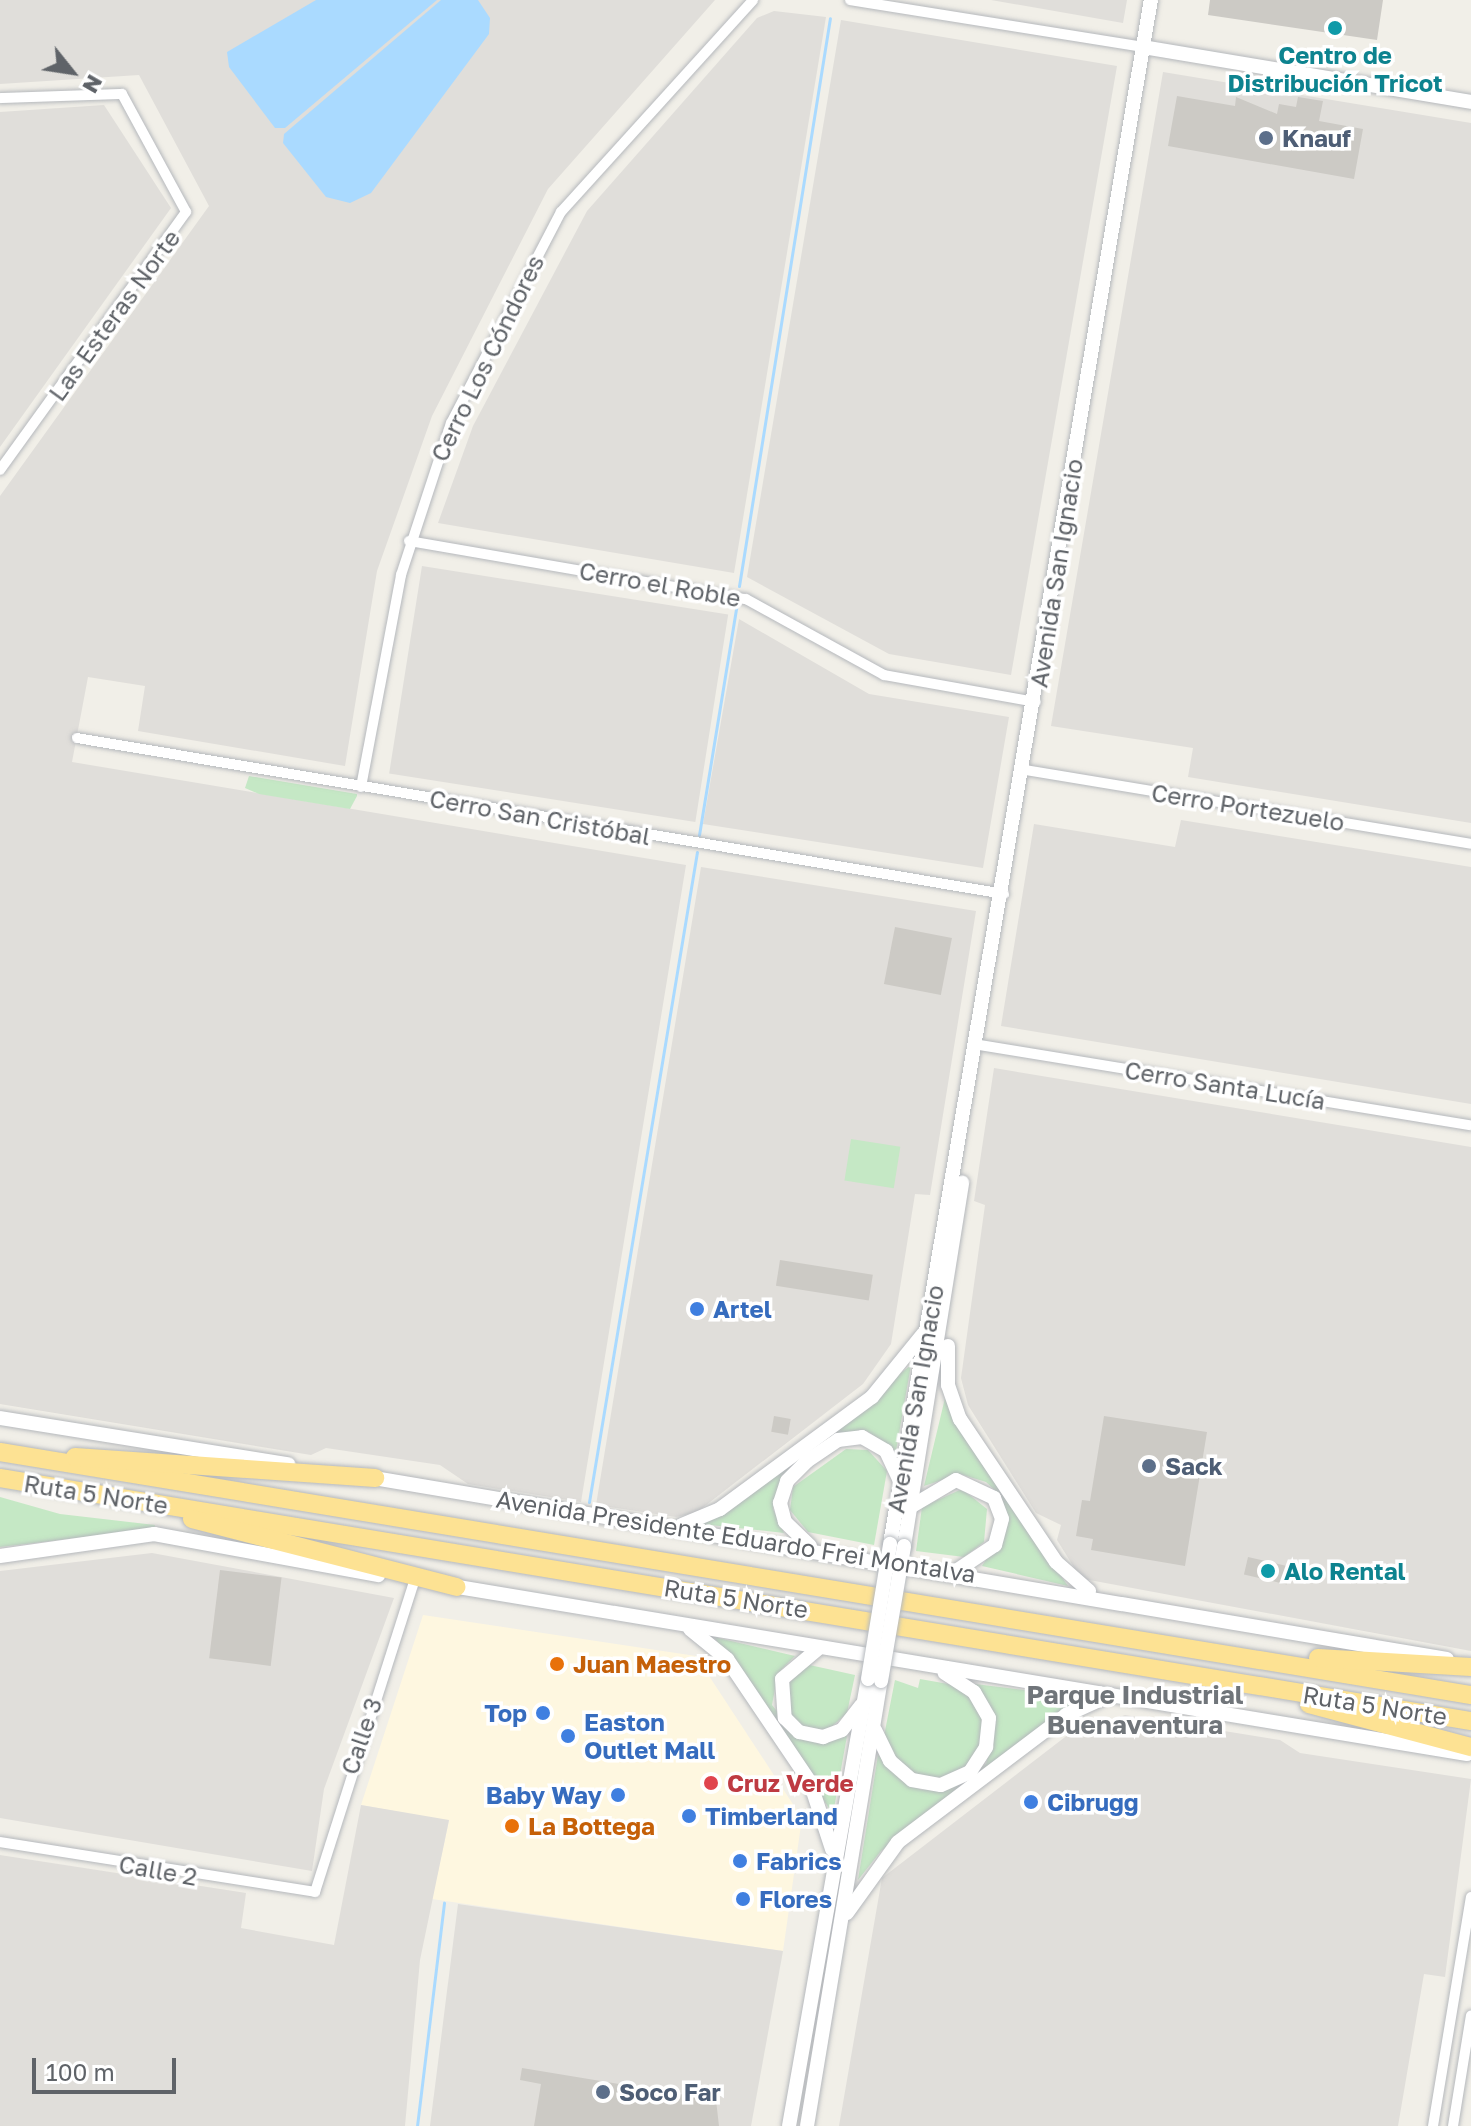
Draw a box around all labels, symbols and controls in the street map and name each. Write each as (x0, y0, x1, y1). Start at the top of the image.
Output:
marker: Centro de Distribución Tricot (1326, 19, 1344, 37)
north arrow (32, 32, 112, 112)
place label: Centro de Distribución Tricot (1227, 41, 1443, 97)
text: N (77, 70, 109, 98)
place label: Knauf (1282, 124, 1351, 152)
marker: Knauf (1257, 129, 1275, 147)
street label: Las Esteras Norte (42, 224, 186, 406)
street label: Cerro Los Cóndores (425, 250, 549, 466)
street label: Avenida San Ignacio (1024, 457, 1088, 689)
street label: Cerro el Roble (577, 556, 743, 612)
street label: Cerro Portezuelo (1150, 778, 1346, 836)
street label: Cerro San Cristóbal (427, 783, 653, 851)
street label: Cerro Santa Lucía (1123, 1055, 1327, 1115)
street label: Avenida San Ignacio (881, 1283, 949, 1515)
place label: Artel (713, 1295, 772, 1323)
marker: Artel (688, 1300, 706, 1318)
place label: Sack (1165, 1452, 1223, 1480)
marker: Sack (1140, 1457, 1158, 1475)
street label: Ruta 5 Norte (22, 1468, 170, 1520)
street label: Avenida Presidente Eduardo Frei Montalva (494, 1484, 978, 1588)
place label: Alo Rental (1284, 1557, 1406, 1585)
marker: Alo Rental (1259, 1562, 1277, 1580)
street label: Ruta 5 Norte (662, 1572, 810, 1624)
place label: Juan Maestro (573, 1650, 731, 1678)
marker: Juan Maestro (548, 1655, 566, 1673)
district label: Parque Industrial Buenaventura (1026, 1679, 1244, 1740)
street label: Ruta 5 Norte (1301, 1679, 1449, 1731)
street label: Calle 3 (335, 1694, 387, 1778)
place label: Top (484, 1699, 527, 1727)
marker: Top (534, 1704, 552, 1722)
place label: Easton Outlet Mall (584, 1708, 715, 1764)
marker: Easton Outlet Mall (559, 1727, 577, 1745)
place label: Cruz Verde (727, 1769, 854, 1797)
marker: Cruz Verde (702, 1774, 720, 1792)
place label: Baby Way (486, 1781, 602, 1809)
marker: Baby Way (609, 1786, 627, 1804)
place label: Cibrugg (1047, 1788, 1139, 1816)
marker: Cibrugg (1022, 1793, 1040, 1811)
place label: Timberland (705, 1802, 838, 1830)
marker: Timberland (680, 1807, 698, 1825)
place label: La Bottega (528, 1812, 655, 1840)
marker: La Bottega (503, 1817, 521, 1835)
place label: Fabrics (756, 1847, 842, 1875)
street label: Calle 2 (117, 1849, 199, 1891)
marker: Fabrics (731, 1852, 749, 1870)
place label: Flores (759, 1885, 832, 1913)
marker: Flores (734, 1890, 752, 1908)
scale bar (36, 2042, 180, 2092)
text: 100 m (46, 2057, 115, 2086)
place label: Soco Far (619, 2078, 721, 2106)
marker: Soco Far (594, 2083, 612, 2101)

